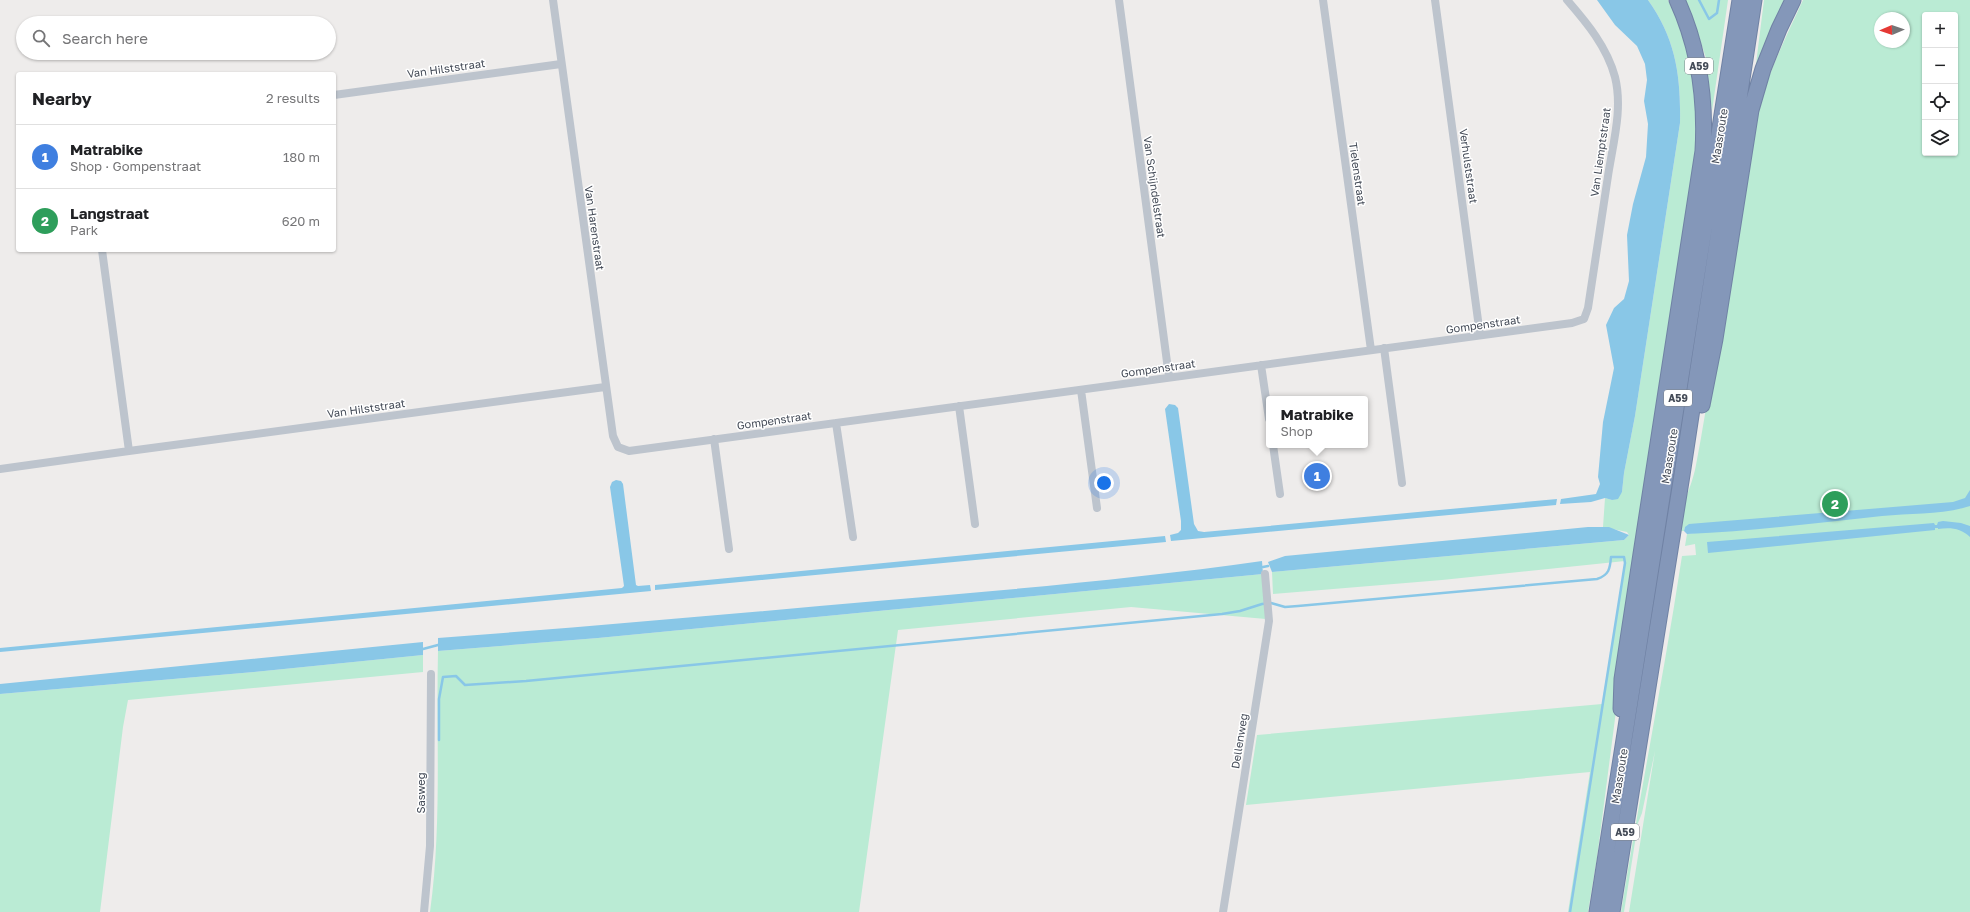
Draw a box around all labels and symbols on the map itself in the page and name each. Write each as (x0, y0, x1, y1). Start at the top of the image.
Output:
north arrow (1874, 12, 1910, 48)
street label: Van Hilststraat (406, 56, 486, 80)
road number: A59 (1685, 58, 1713, 74)
street label: Van Liemptstraat (1587, 106, 1613, 198)
street label: Maasroute (1708, 107, 1730, 165)
street label: Verhulststraat (1457, 128, 1481, 204)
street label: Van Schijndelstraat (1141, 135, 1169, 239)
street label: Tielenstraat (1347, 141, 1369, 207)
street label: Van Harenstraat (583, 185, 607, 271)
street label: Gompenstraat (1445, 312, 1521, 336)
street label: Gompenstraat (1120, 356, 1196, 380)
road number: A59 (1664, 390, 1692, 406)
street label: Van Hilststraat (326, 396, 406, 420)
street label: Gompenstraat (736, 408, 812, 432)
street label: Maasroute (1658, 427, 1680, 485)
pin: 1 (1304, 461, 1330, 491)
your location (1094, 473, 1114, 493)
pin: 2 (1822, 489, 1848, 519)
street label: Dellenweg (1228, 712, 1250, 770)
street label: Maasroute (1608, 747, 1630, 805)
street label: Sasweg (414, 772, 427, 814)
road number: A59 (1611, 824, 1639, 840)

